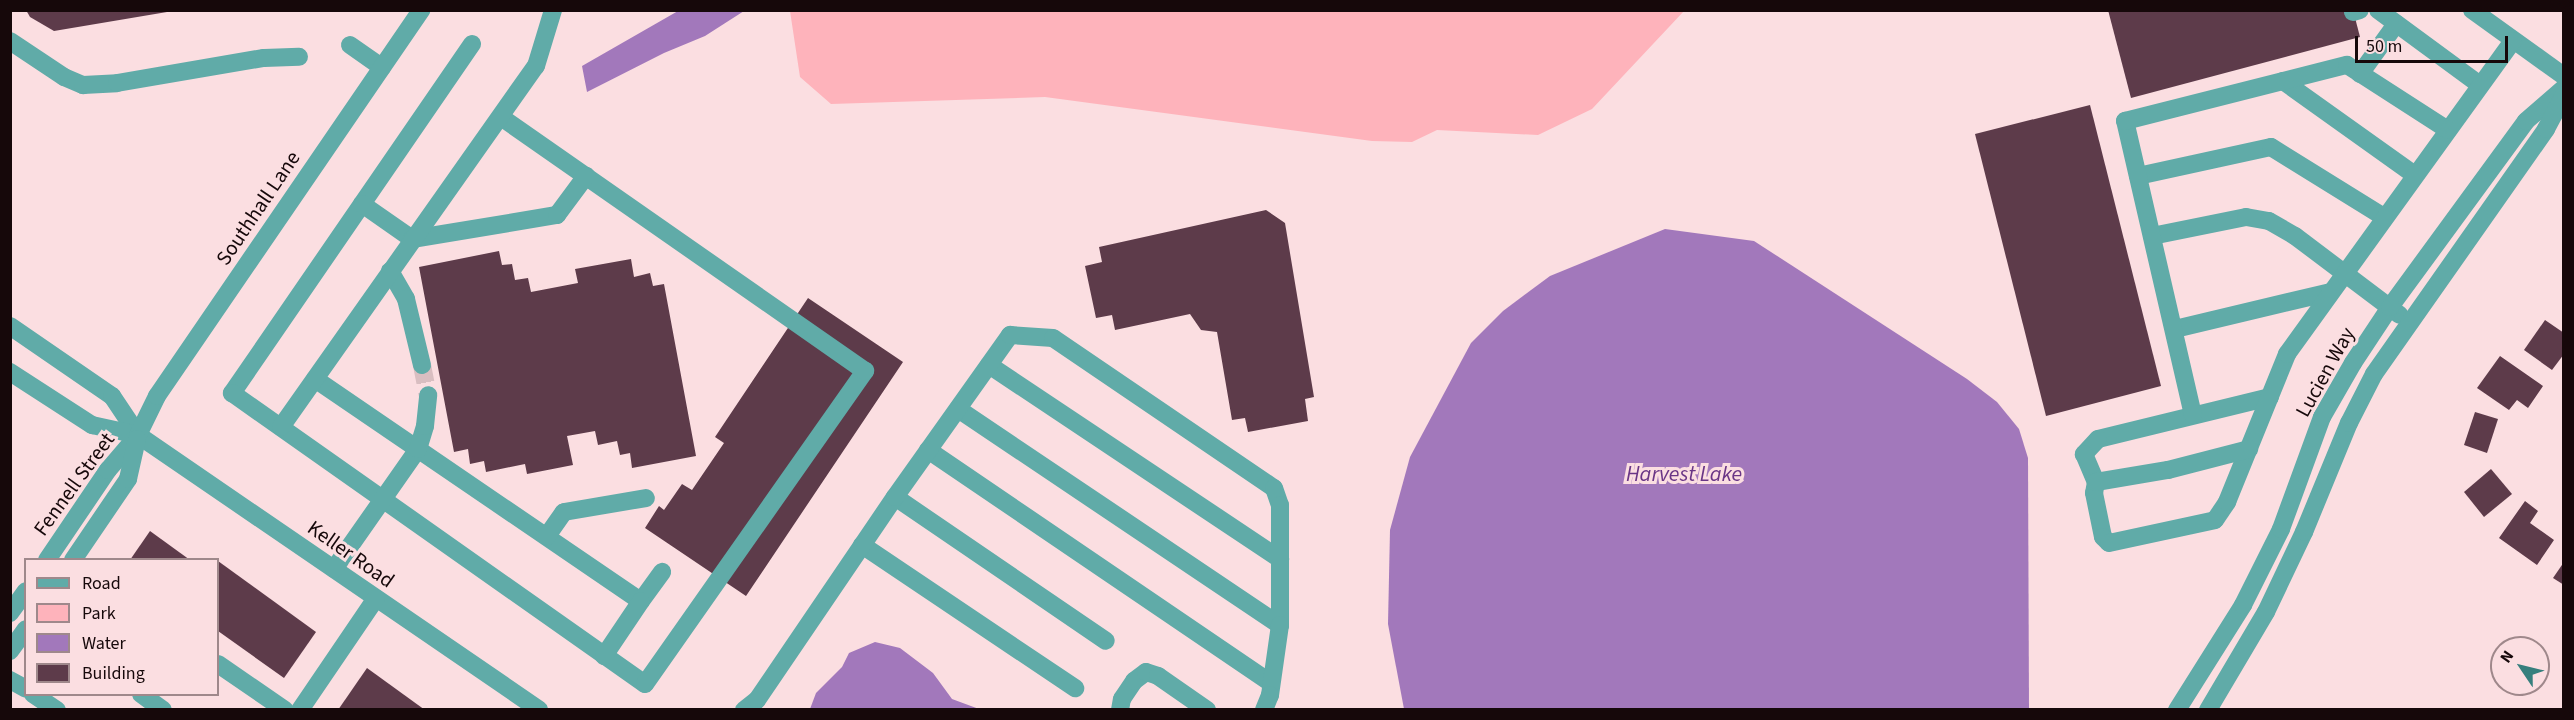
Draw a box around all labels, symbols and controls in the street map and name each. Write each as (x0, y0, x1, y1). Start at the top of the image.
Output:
scale bar (2358, 24, 2511, 62)
text: 50 m (2366, 34, 2402, 59)
street label: Southhall Lane (211, 146, 305, 270)
street label: Lucien Way (2290, 323, 2360, 421)
street label: Fennell Street (28, 427, 120, 541)
water label: Harvest Lake (1626, 462, 1742, 488)
street label: Keller Road (303, 515, 399, 593)
legend (24, 558, 219, 696)
text: Road (82, 571, 121, 596)
text: Park (82, 601, 116, 626)
text: Water (82, 631, 126, 656)
north arrow (2490, 636, 2550, 696)
text: N (2495, 646, 2519, 667)
text: Building (82, 661, 145, 686)

